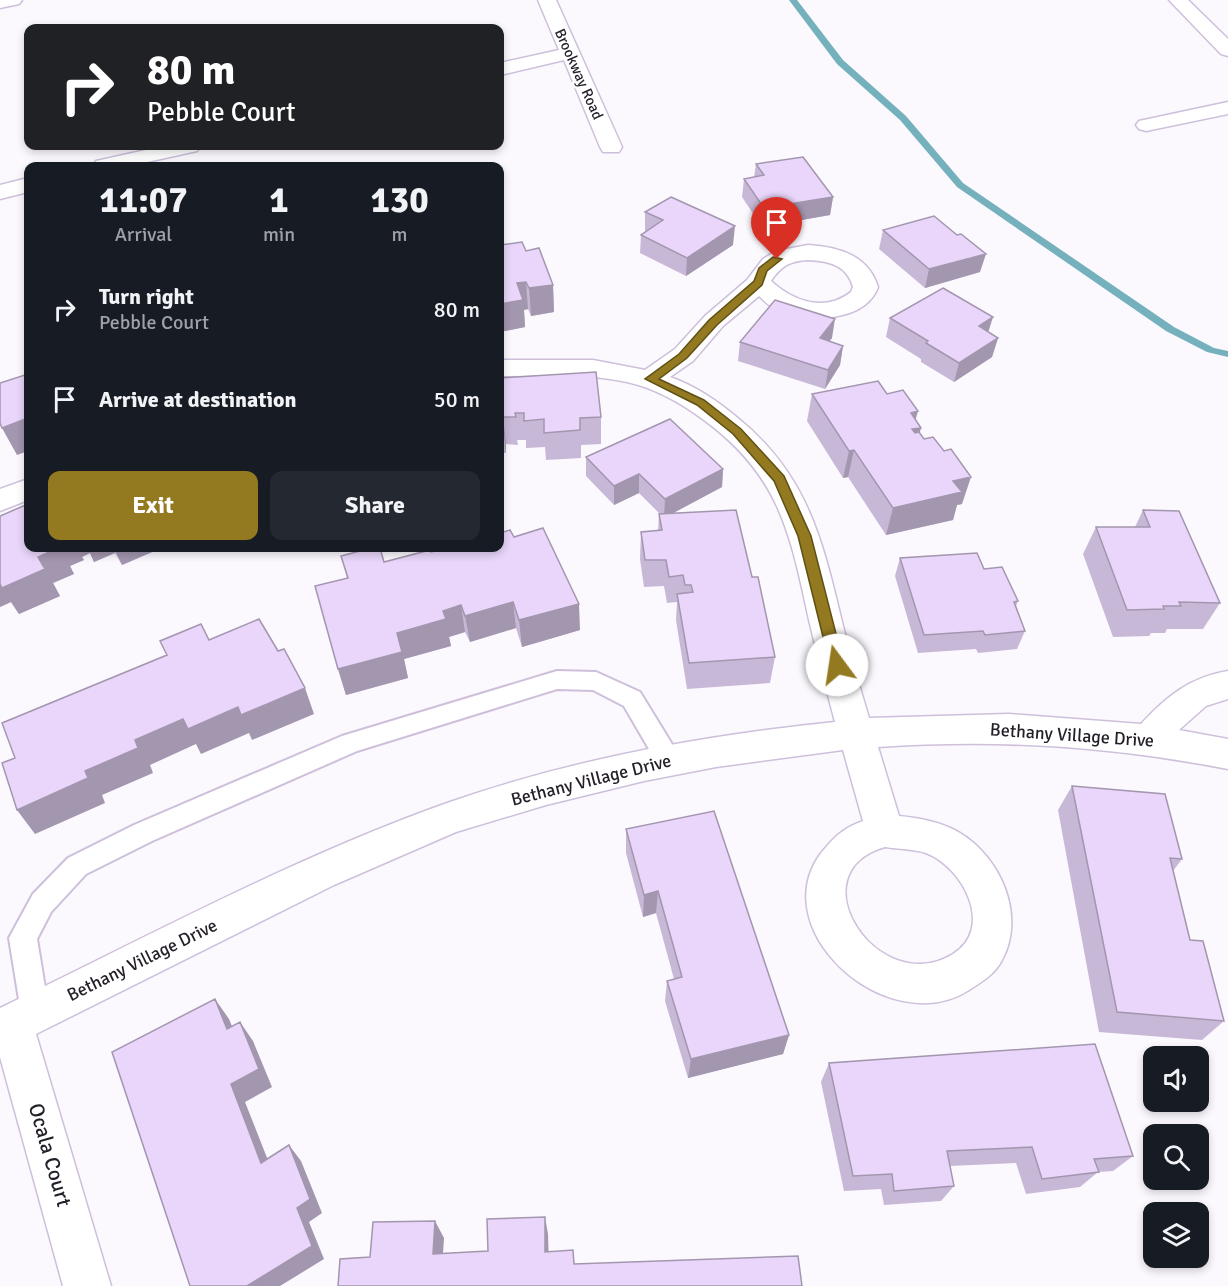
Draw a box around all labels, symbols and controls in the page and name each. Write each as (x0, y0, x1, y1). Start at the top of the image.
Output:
street label: Brookway Road (551, 26, 607, 122)
text: 80 m (147, 45, 236, 96)
icon: right (48, 48, 126, 126)
text: Pebble Court (147, 96, 296, 129)
text: 11:07 (99, 178, 188, 223)
text: 1 (269, 178, 289, 223)
text: 130 (370, 178, 429, 223)
pin (751, 197, 802, 259)
icon: arrive (760, 206, 793, 239)
text: Arrival (115, 222, 172, 247)
text: min (263, 222, 295, 247)
text: m (392, 222, 408, 247)
text: Turn right (99, 283, 194, 310)
icon: right (48, 293, 81, 326)
text: 80 m (434, 296, 480, 323)
text: Pebble Court (99, 310, 209, 335)
icon: arrive (48, 383, 81, 416)
text: Arrive at destination (99, 386, 296, 413)
text: 50 m (434, 386, 480, 413)
button: Exit (48, 471, 258, 540)
button: Share (270, 471, 480, 540)
position arrow (805, 633, 869, 697)
street label: Bethany Village Drive (989, 718, 1155, 752)
street label: Bethany Village Drive (509, 749, 673, 811)
street label: Bethany Village Drive (63, 914, 221, 1006)
map controls (1143, 1046, 1209, 1268)
button: sound (1143, 1046, 1209, 1112)
street label: Ocala Court (23, 1100, 77, 1210)
button: search (1143, 1124, 1209, 1190)
button: layers (1143, 1202, 1209, 1268)

